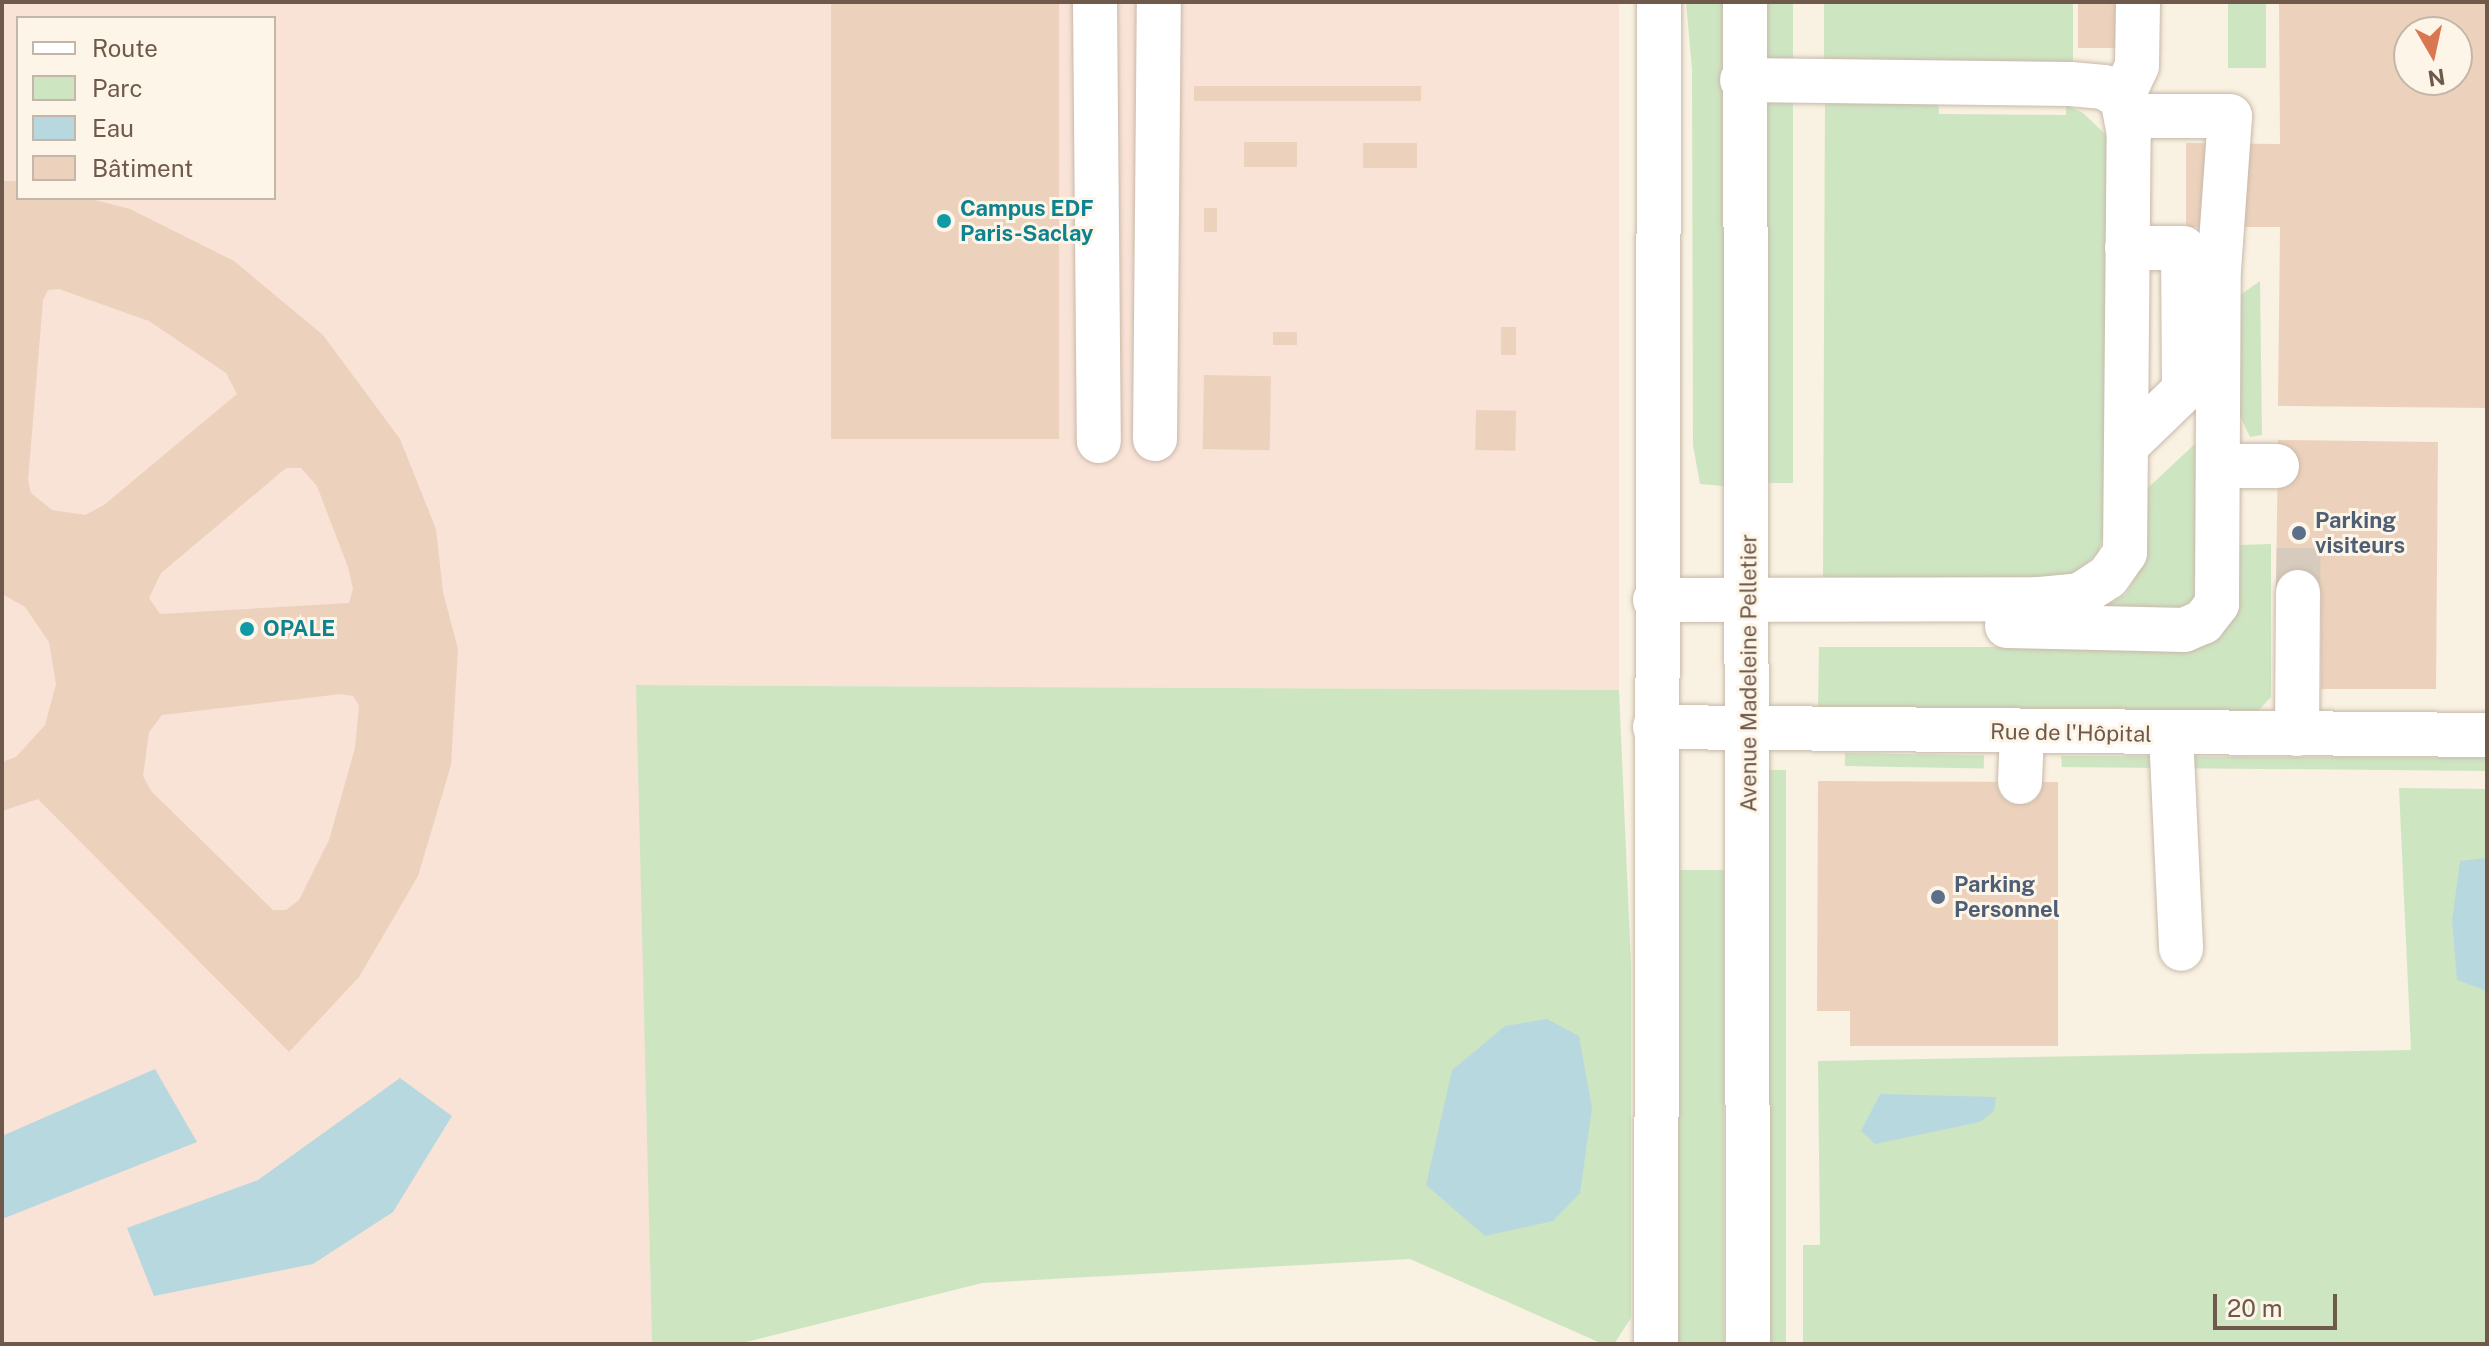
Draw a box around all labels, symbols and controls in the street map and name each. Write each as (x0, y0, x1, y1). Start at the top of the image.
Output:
legend (16, 16, 276, 200)
north arrow (2393, 16, 2473, 96)
text: Route (92, 34, 158, 62)
text: N (2426, 64, 2447, 92)
text: Parc (92, 74, 143, 102)
text: Eau (92, 114, 134, 142)
text: Bâtiment (92, 154, 193, 182)
place label: Campus EDF Paris-Saclay (960, 195, 1094, 246)
marker: Campus EDF Paris-Saclay (935, 212, 953, 230)
place label: Parking visiteurs (2315, 507, 2405, 558)
marker: Parking visiteurs (2290, 524, 2308, 542)
street label: Avenue Madeleine Pelletier (1736, 534, 1762, 812)
place label: OPALE (263, 616, 335, 642)
marker: OPALE (238, 620, 256, 638)
street label: Rue de l'Hôpital (1990, 718, 2152, 748)
place label: Parking Personnel (1954, 871, 2060, 922)
marker: Parking Personnel (1929, 888, 1947, 906)
scale bar (2217, 1278, 2341, 1328)
text: 20 m (2227, 1294, 2283, 1322)

